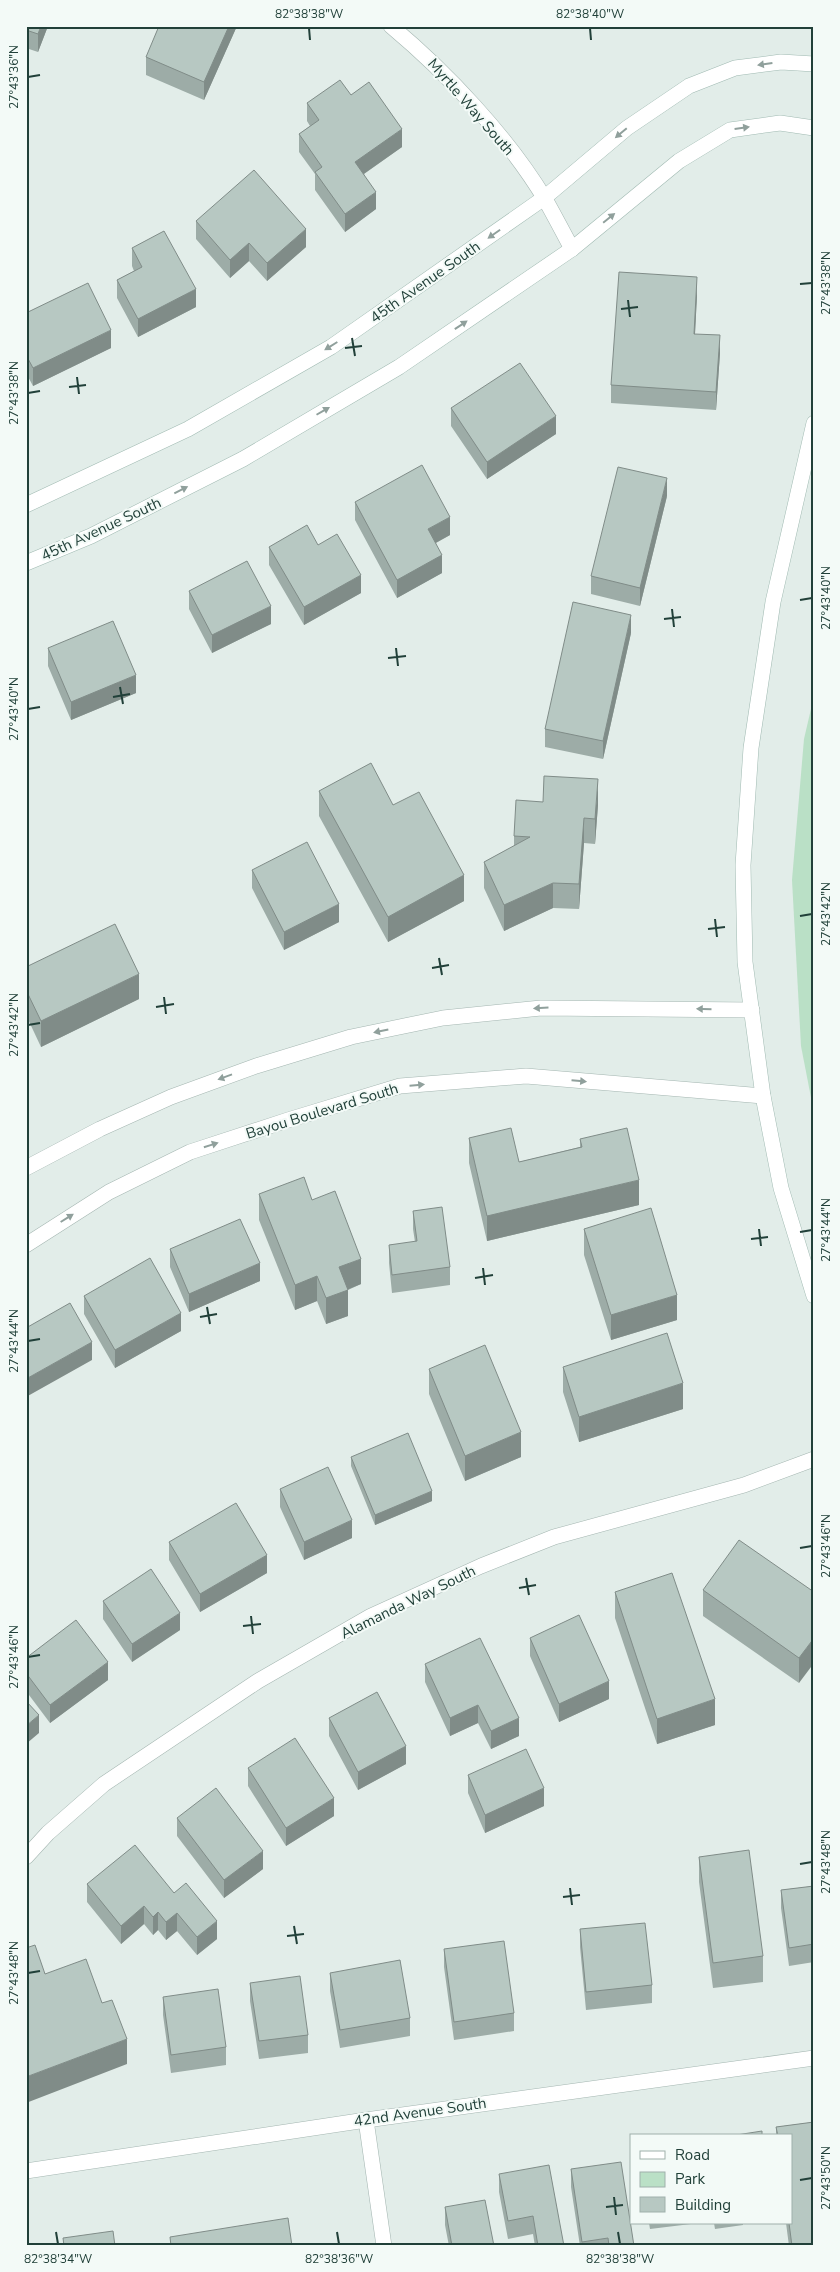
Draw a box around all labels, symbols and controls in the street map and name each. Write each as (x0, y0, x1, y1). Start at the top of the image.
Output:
text: 82°38'38"W (275, 6, 343, 22)
text: 82°38'40"W (556, 6, 624, 22)
text: 27°43'36"N (6, 45, 22, 109)
street label: Myrtle Way South (423, 54, 519, 160)
one-way arrow (757, 60, 773, 68)
one-way arrow (735, 124, 751, 132)
one-way arrow (615, 127, 627, 138)
one-way arrow (602, 213, 615, 224)
one-way arrow (487, 229, 501, 239)
street label: 45th Avenue South (366, 236, 484, 328)
text: 27°43'38"N (818, 251, 834, 315)
one-way arrow (454, 320, 467, 330)
one-way arrow (325, 341, 338, 351)
text: 27°43'38"N (6, 361, 22, 425)
one-way arrow (317, 407, 330, 416)
one-way arrow (174, 486, 188, 494)
street label: 45th Avenue South (38, 492, 164, 566)
text: 27°43'40"N (818, 566, 834, 630)
text: 27°43'40"N (6, 677, 22, 741)
text: 27°43'42"N (818, 882, 834, 946)
text: 27°43'42"N (6, 993, 22, 1057)
one-way arrow (533, 1004, 549, 1012)
one-way arrow (695, 1005, 711, 1013)
one-way arrow (373, 1027, 388, 1035)
one-way arrow (217, 1073, 232, 1081)
one-way arrow (572, 1077, 588, 1085)
street label: Bayou Boulevard South (243, 1078, 401, 1144)
one-way arrow (410, 1081, 426, 1089)
one-way arrow (204, 1141, 219, 1149)
text: 27°43'44"N (818, 1198, 834, 1262)
one-way arrow (60, 1214, 73, 1223)
text: 27°43'44"N (6, 1309, 22, 1373)
text: 27°43'46"N (818, 1514, 834, 1578)
street label: Alamanda Way South (337, 1561, 479, 1643)
text: 27°43'46"N (6, 1625, 22, 1689)
text: 27°43'48"N (818, 1830, 834, 1894)
text: 27°43'48"N (6, 1941, 22, 2005)
street label: 42nd Avenue South (352, 2093, 488, 2131)
legend (630, 2134, 792, 2224)
text: Road (675, 2145, 710, 2165)
text: 27°43'50"N (818, 2146, 834, 2210)
text: Park (675, 2169, 705, 2189)
text: Building (675, 2195, 731, 2215)
text: 82°38'34"W (24, 2251, 92, 2267)
text: 82°38'36"W (305, 2251, 373, 2267)
text: 82°38'38"W (586, 2251, 654, 2267)

